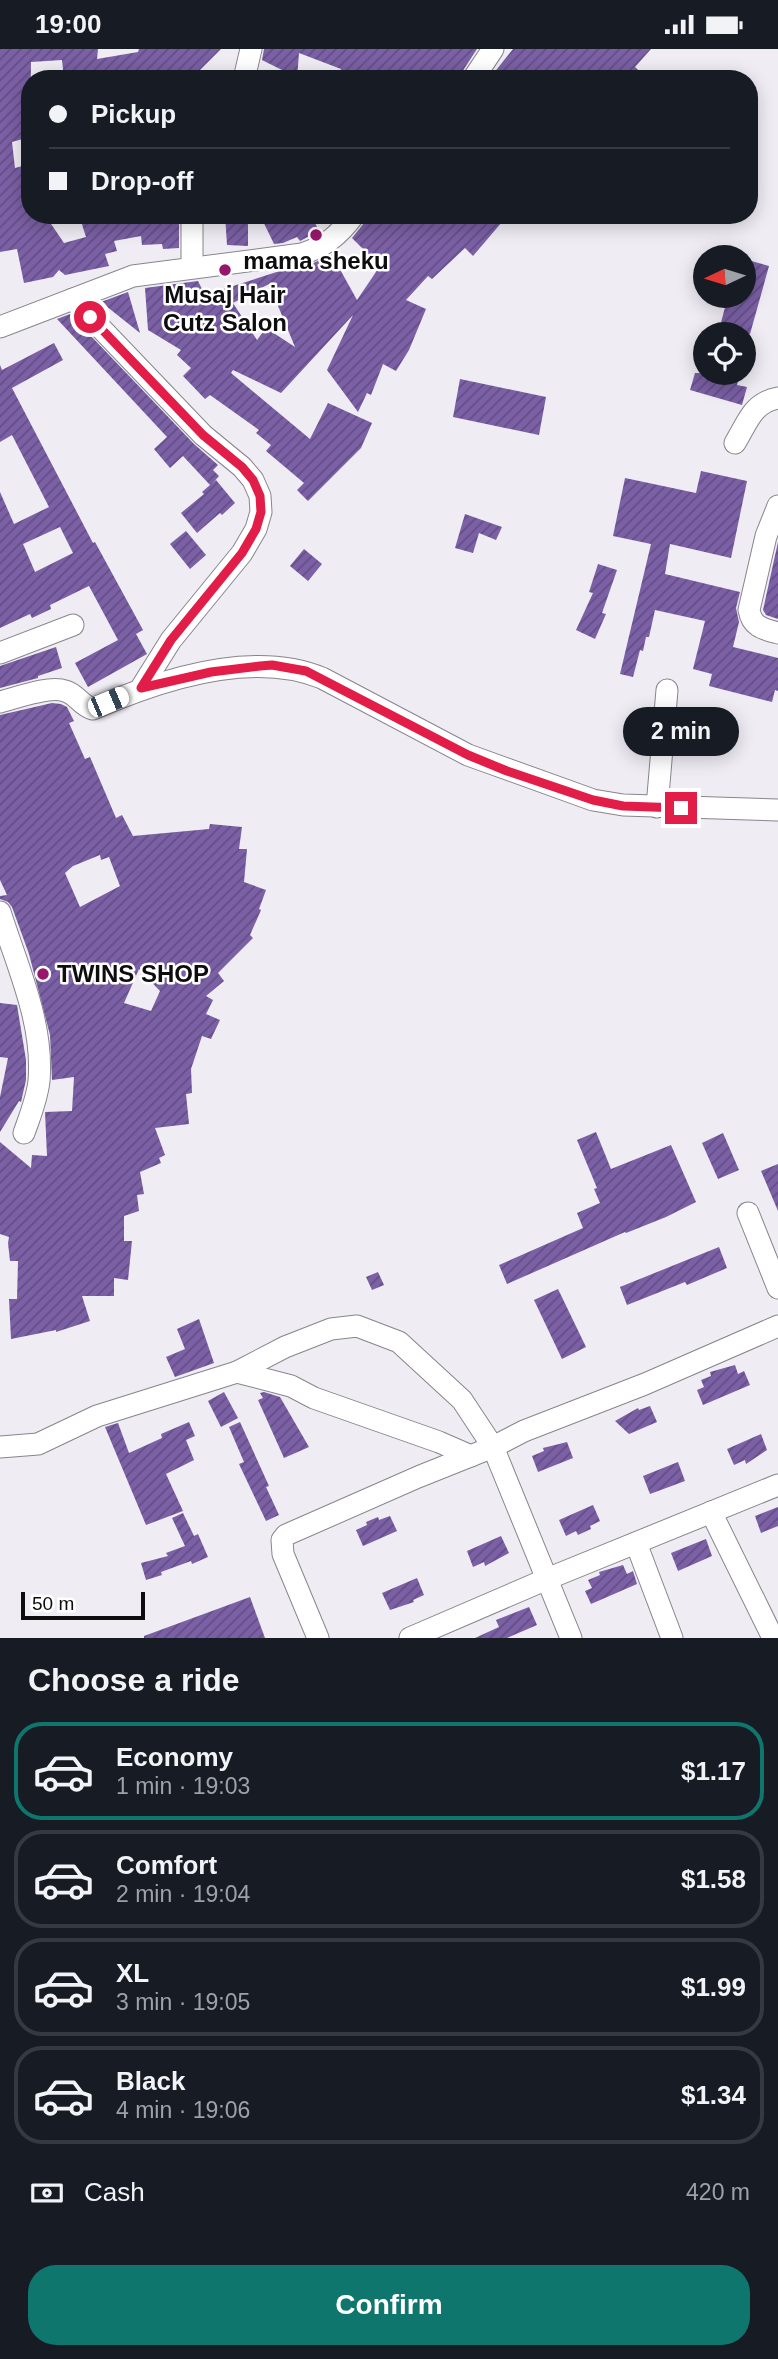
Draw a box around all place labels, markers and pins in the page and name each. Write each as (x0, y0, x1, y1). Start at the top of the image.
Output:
marker: mama sheku (308, 227, 324, 243)
place label: mama sheku (243, 247, 389, 274)
marker: Musaj Hair Cutz Salon (217, 262, 233, 278)
place label: Musaj Hair Cutz Salon (163, 281, 287, 336)
place label: TWINS SHOP (57, 960, 209, 987)
marker: TWINS SHOP (35, 966, 51, 982)

